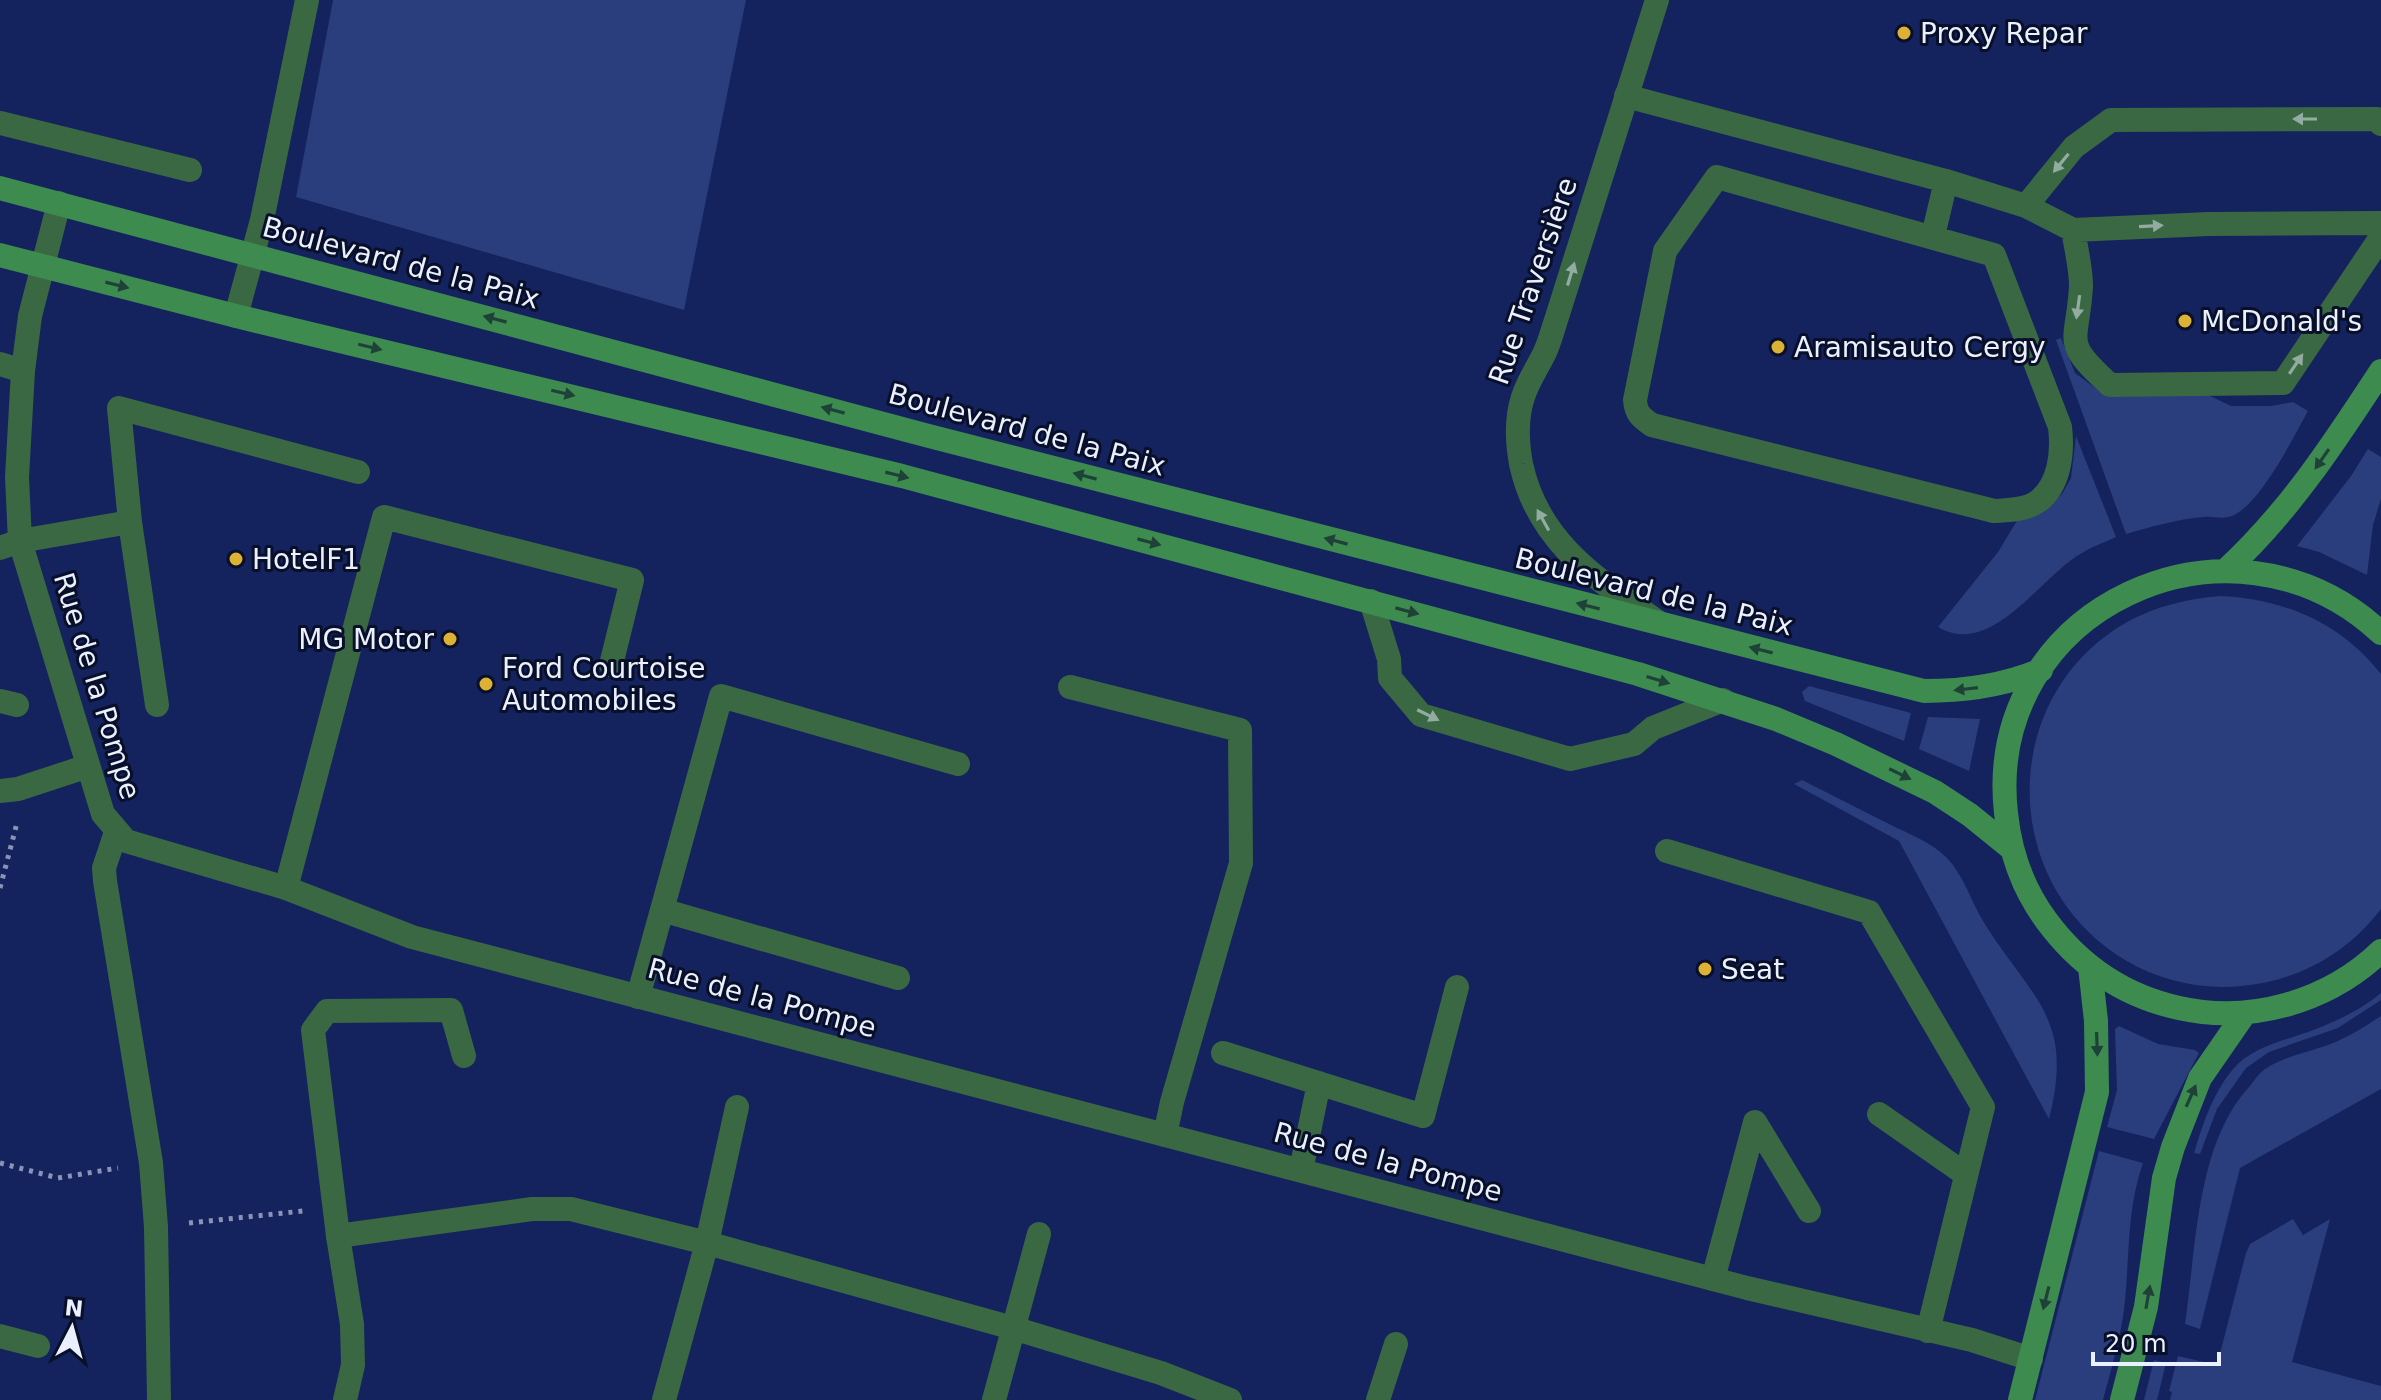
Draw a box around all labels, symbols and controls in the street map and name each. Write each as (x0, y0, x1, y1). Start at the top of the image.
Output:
place label: Proxy Repar (1920, 17, 2088, 50)
marker: Proxy Repar (1895, 24, 1913, 42)
one-way arrow (2292, 113, 2317, 125)
one-way arrow (2054, 153, 2070, 173)
street label: Rue Traversière (1482, 173, 1584, 389)
street label: Boulevard de la Paix (259, 210, 543, 316)
one-way arrow (2139, 220, 2164, 233)
one-way arrow (1565, 262, 1577, 286)
one-way arrow (105, 279, 130, 292)
one-way arrow (2071, 295, 2084, 320)
place label: McDonald's (2201, 305, 2362, 338)
one-way arrow (482, 312, 506, 325)
marker: McDonald's (2176, 312, 2194, 330)
place label: Aramisauto Cergy (1794, 331, 2046, 364)
marker: Aramisauto Cergy (1769, 338, 1787, 356)
one-way arrow (357, 341, 382, 354)
one-way arrow (2288, 353, 2303, 375)
street label: Boulevard de la Paix (885, 377, 1169, 483)
one-way arrow (551, 387, 576, 400)
one-way arrow (821, 404, 846, 416)
one-way arrow (2315, 449, 2330, 470)
one-way arrow (885, 469, 910, 481)
one-way arrow (1072, 470, 1097, 482)
one-way arrow (1537, 508, 1550, 531)
one-way arrow (1324, 535, 1349, 547)
one-way arrow (1136, 536, 1161, 548)
street label: Boulevard de la Paix (1512, 541, 1796, 643)
place label: HotelF1 (252, 543, 360, 576)
marker: HotelF1 (227, 550, 245, 568)
street label: Rue de la Pompe (47, 569, 147, 803)
one-way arrow (1575, 600, 1600, 612)
one-way arrow (1395, 605, 1420, 617)
place label: MG Motor (298, 623, 434, 656)
marker: MG Motor (441, 630, 459, 648)
one-way arrow (1749, 644, 1774, 656)
place label: Ford Courtoise Automobiles (502, 652, 706, 717)
one-way arrow (1646, 674, 1670, 687)
marker: Ford Courtoise Automobiles (477, 675, 495, 693)
one-way arrow (1953, 683, 1978, 696)
one-way arrow (1416, 708, 1439, 722)
one-way arrow (1888, 768, 1911, 781)
street label: Rue de la Pompe (644, 952, 880, 1044)
place label: Seat (1721, 953, 1784, 986)
marker: Seat (1696, 960, 1714, 978)
one-way arrow (2091, 1032, 2104, 1057)
one-way arrow (2185, 1085, 2198, 1108)
street label: Rue de la Pompe (1270, 1116, 1506, 1208)
one-way arrow (2142, 1284, 2154, 1309)
one-way arrow (2039, 1285, 2051, 1310)
north arrow (32, 1288, 112, 1368)
text: N (64, 1295, 85, 1322)
scale bar (2093, 1316, 2219, 1366)
text: 20 m (2105, 1330, 2167, 1358)

